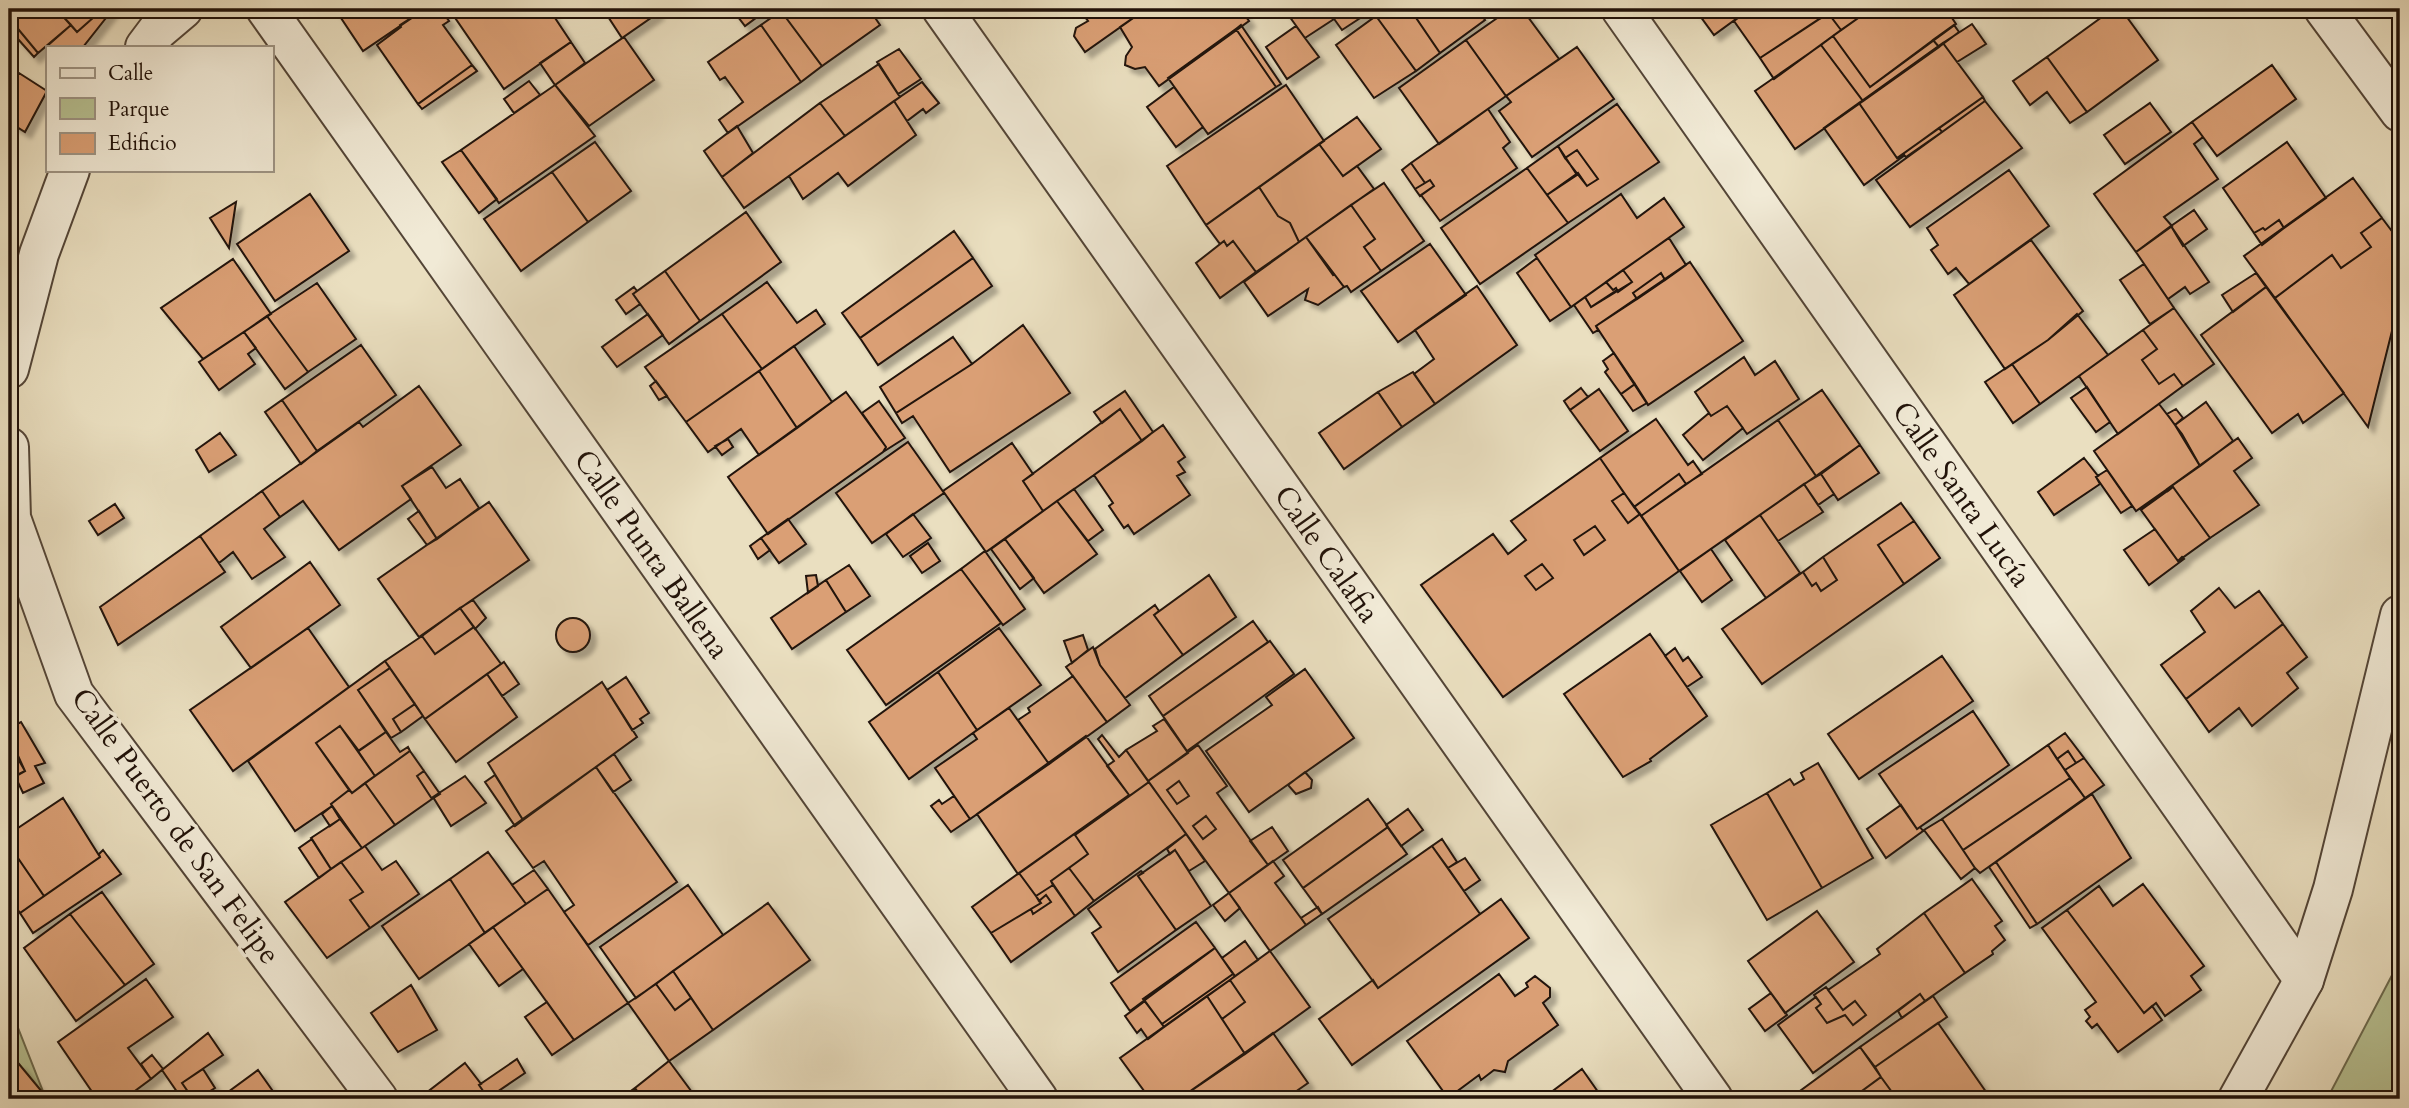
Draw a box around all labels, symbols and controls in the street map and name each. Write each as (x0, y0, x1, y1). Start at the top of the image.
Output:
legend (46, 46, 273, 172)
text: Calle (108, 59, 153, 88)
text: Parque (108, 95, 169, 124)
text: Edificio (108, 129, 177, 158)
street label: Calle Santa Lucía (1882, 393, 2041, 595)
street label: Calle Punta Ballena (564, 441, 739, 667)
street label: Calle Calafia (1264, 477, 1389, 631)
street label: Calle Puerto de San Felipe (61, 680, 290, 973)

